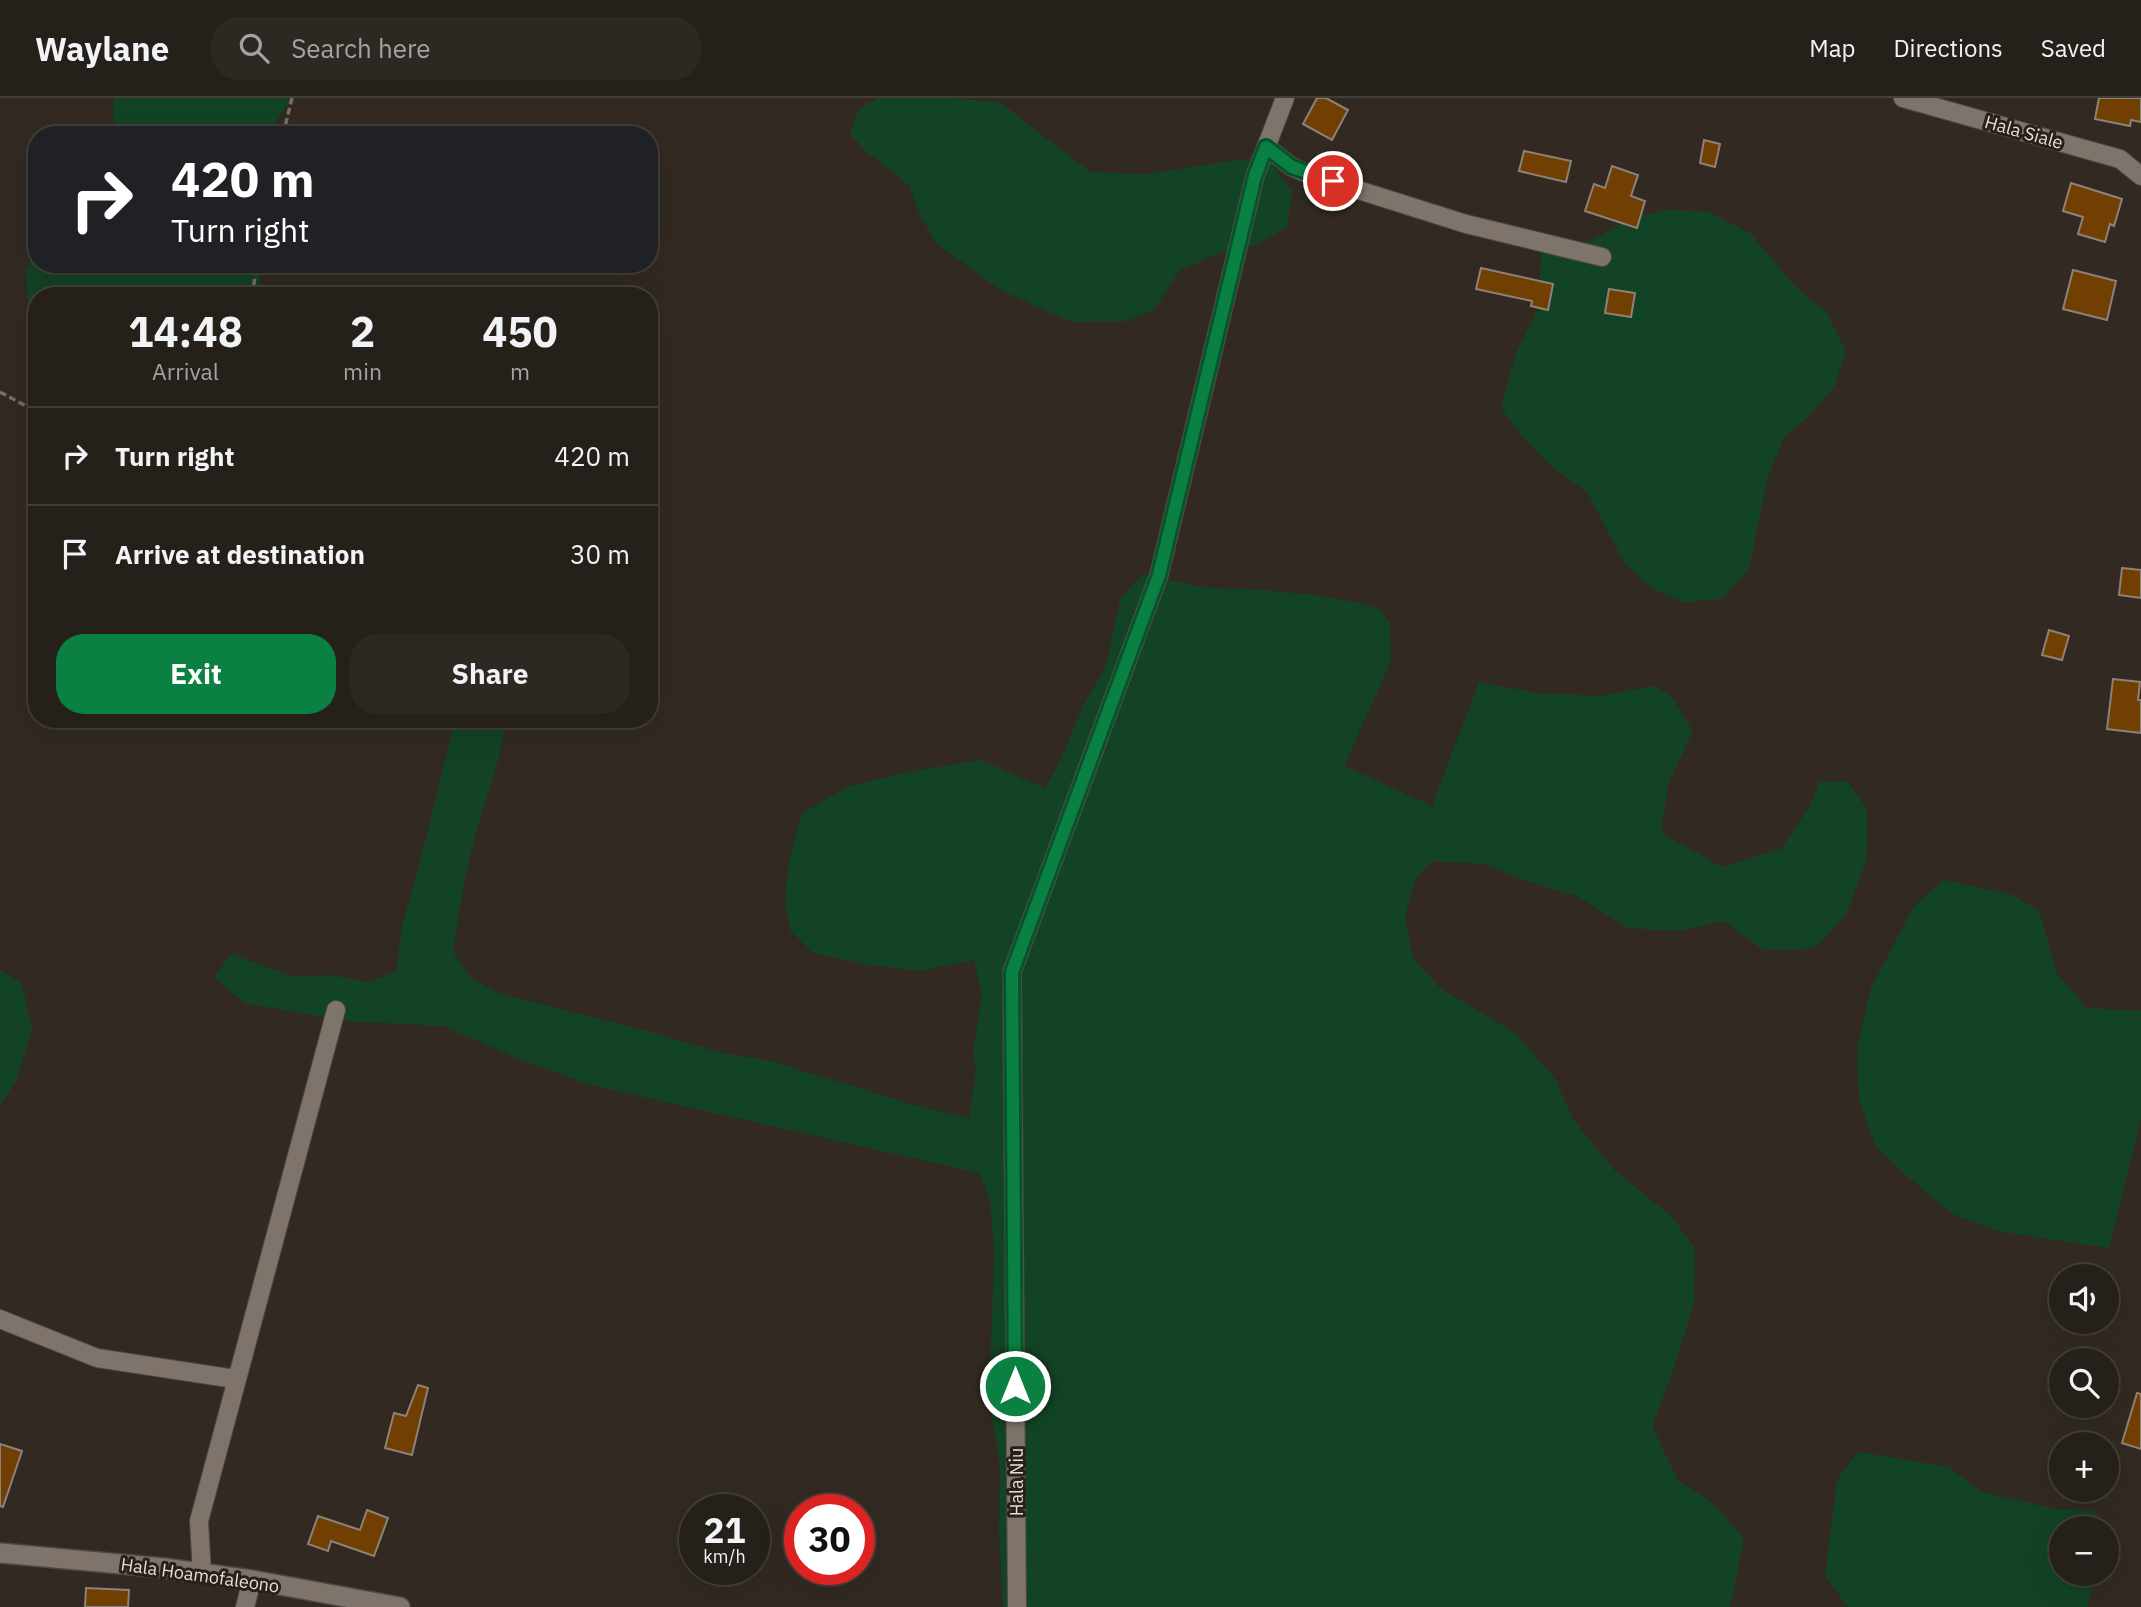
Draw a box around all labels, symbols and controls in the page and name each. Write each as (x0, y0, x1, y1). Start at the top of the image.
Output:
search box (211, 17, 701, 80)
text: Waylane (35, 27, 169, 70)
icon: search (235, 29, 273, 67)
text: Search here (291, 31, 431, 65)
text: Map (1809, 32, 1855, 64)
text: Directions (1893, 32, 2003, 64)
text: Saved (2041, 32, 2106, 64)
street label: Hala Siale (1982, 110, 2066, 154)
text: 420 m (171, 147, 315, 210)
pin (1303, 151, 1363, 211)
icon: right (56, 154, 147, 245)
icon: arrive (1314, 162, 1352, 200)
text: Turn right (171, 209, 309, 251)
text: 14:48 (128, 304, 243, 359)
text: 2 (350, 304, 375, 359)
text: 450 (482, 304, 558, 359)
text: Arrival (152, 356, 219, 386)
text: min (343, 356, 382, 386)
text: m (510, 356, 530, 386)
icon: right (56, 437, 94, 475)
text: Turn right (115, 439, 234, 473)
text: 420 m (554, 439, 630, 473)
icon: arrive (56, 535, 94, 573)
text: Arrive at destination (115, 537, 365, 571)
text: 30 m (570, 537, 630, 571)
button: Exit (56, 634, 336, 714)
button: Share (350, 634, 630, 714)
map controls (2049, 1264, 2119, 1586)
button: sound (2049, 1264, 2119, 1334)
button: search (2049, 1348, 2119, 1418)
position arrow (978, 1349, 1052, 1423)
button: + (2049, 1432, 2119, 1502)
street label: Hala Niu (1005, 1448, 1028, 1516)
speed limit sign: 30 (784, 1494, 875, 1585)
text: 21 (703, 1507, 746, 1553)
button: − (2049, 1516, 2119, 1586)
text: km/h (703, 1545, 746, 1568)
street label: Hala Hoamofaleono (119, 1552, 281, 1598)

